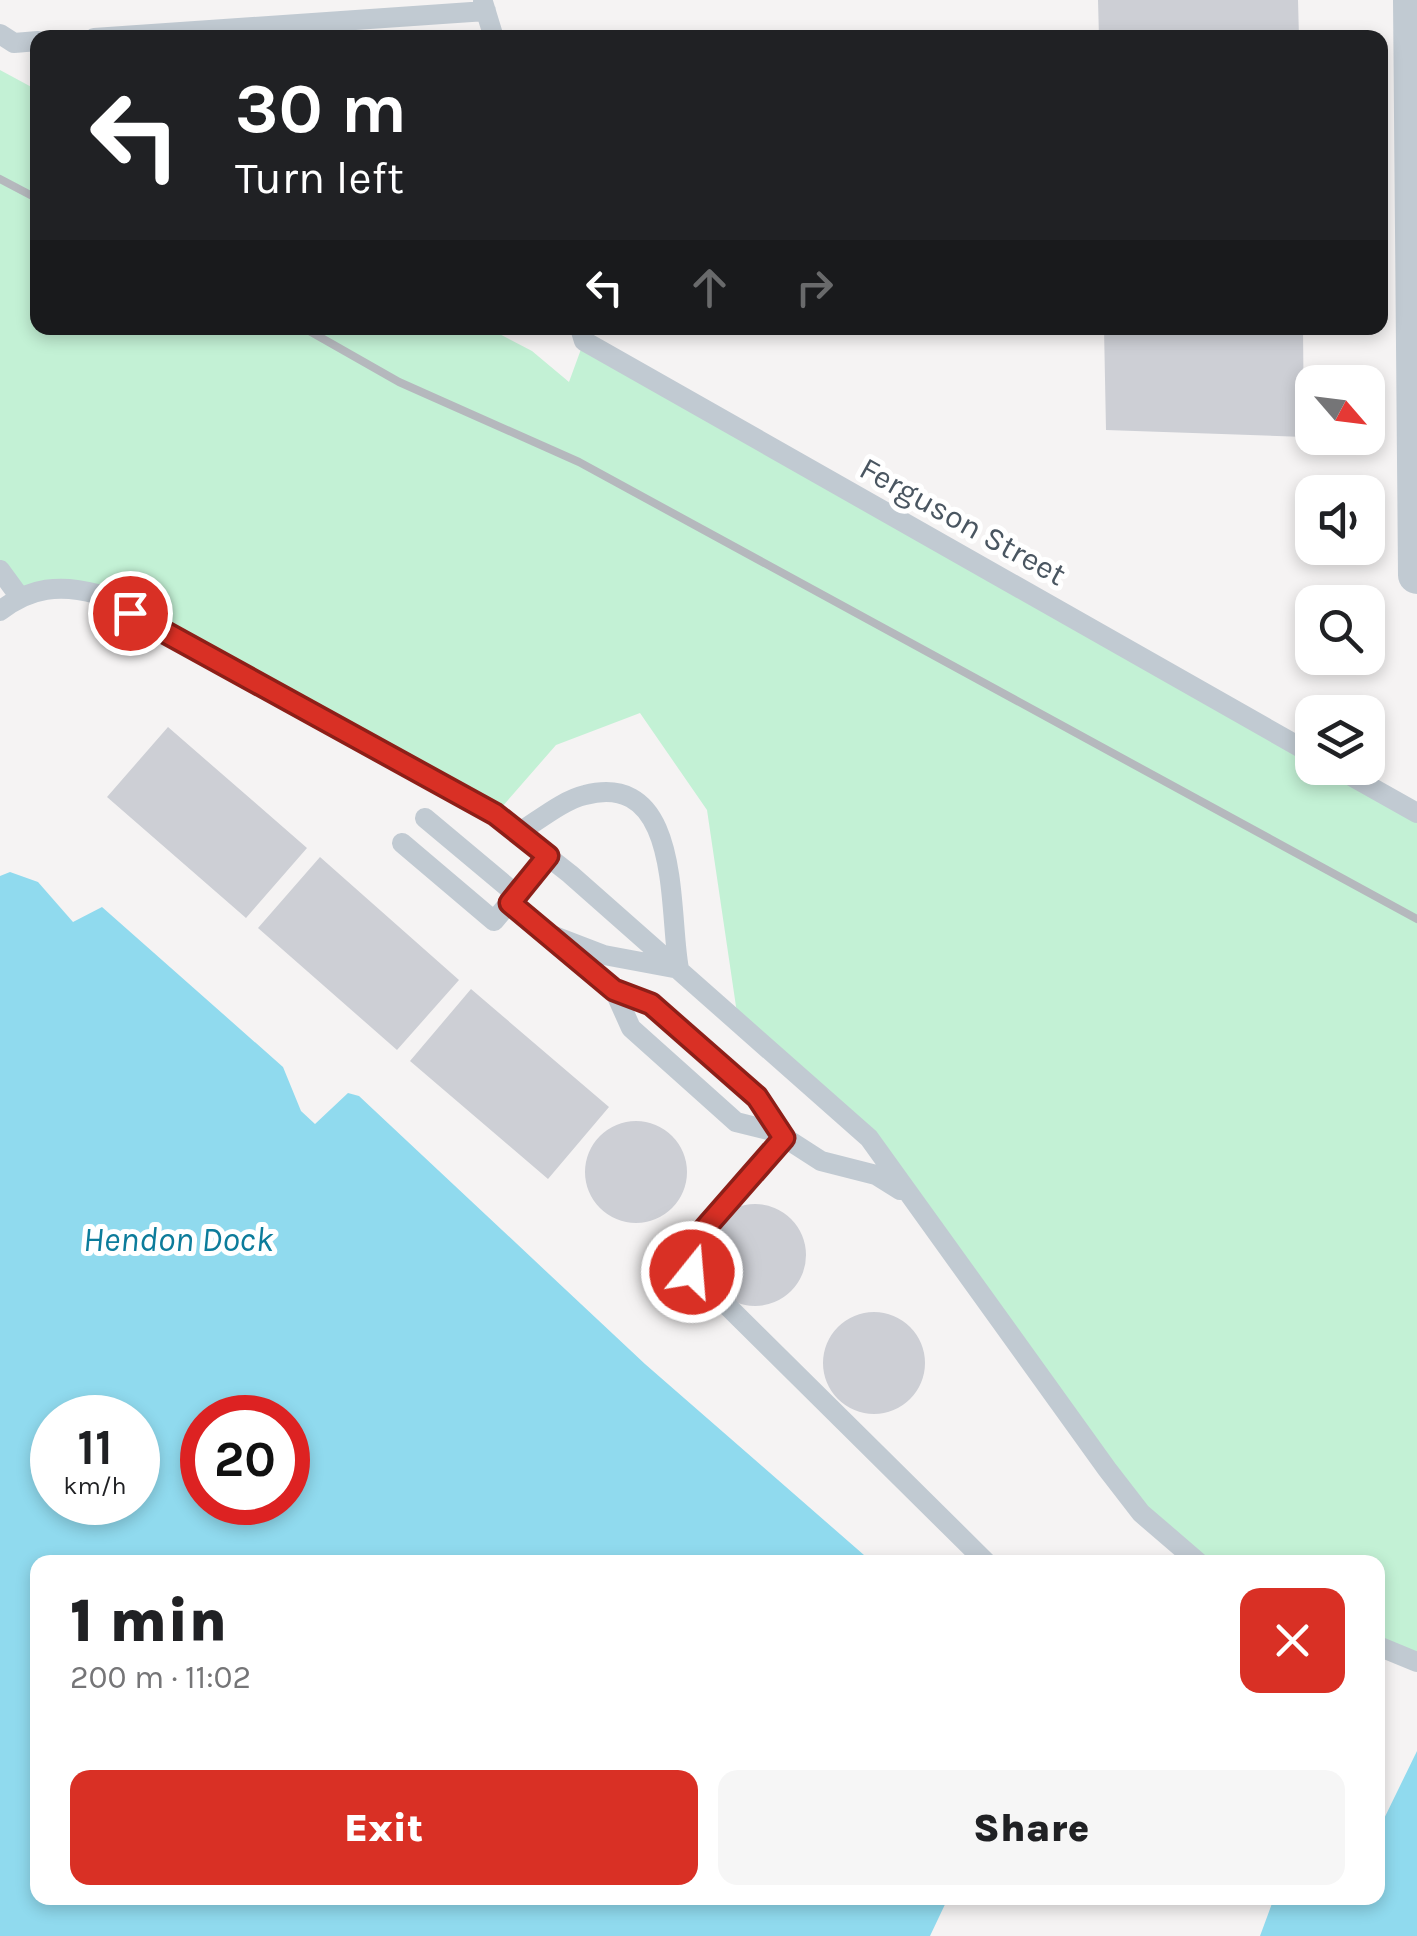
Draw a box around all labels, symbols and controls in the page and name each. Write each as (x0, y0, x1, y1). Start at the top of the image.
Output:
text: 30 m (235, 68, 407, 150)
icon: left (70, 70, 200, 200)
text: Turn left (235, 152, 404, 204)
icon: left (577, 260, 632, 315)
icon: ahead (682, 260, 737, 315)
icon: right (787, 260, 842, 315)
north arrow (1295, 365, 1385, 455)
map controls (1295, 365, 1385, 785)
street label: Ferguson Street (853, 450, 1072, 593)
button: sound (1295, 475, 1385, 565)
pin (88, 571, 173, 656)
button: search (1295, 585, 1385, 675)
icon: arrive (103, 586, 158, 641)
button: layers (1295, 695, 1385, 785)
water label: Hendon Dock (83, 1219, 274, 1260)
position arrow (640, 1220, 744, 1324)
speed limit sign: 20 (180, 1395, 310, 1525)
text: 11 (77, 1418, 113, 1477)
text: km/h (63, 1471, 127, 1500)
text: 1 min (70, 1586, 227, 1656)
button: close (1240, 1588, 1345, 1693)
text: 200 m · 11:02 (70, 1659, 251, 1696)
button: Exit (70, 1770, 698, 1885)
button: Share (718, 1770, 1345, 1885)

